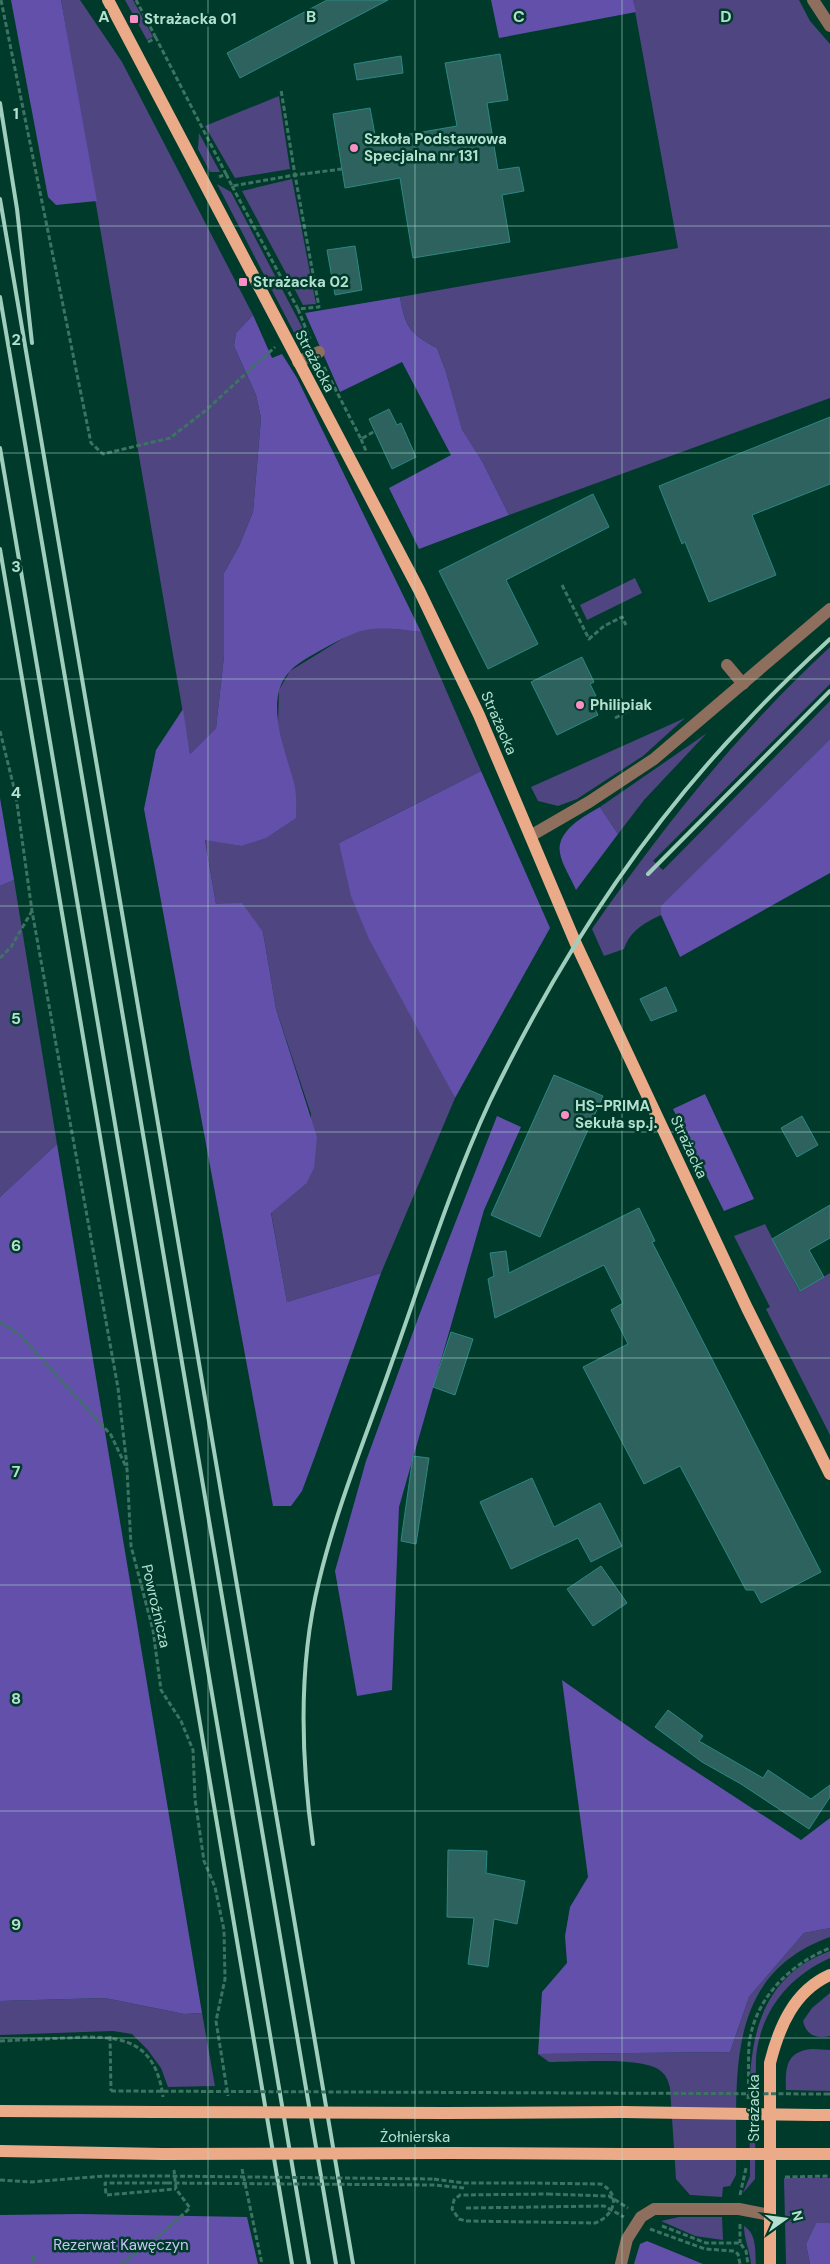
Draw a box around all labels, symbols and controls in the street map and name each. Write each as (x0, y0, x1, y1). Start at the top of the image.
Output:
text: A (98, 6, 110, 27)
text: B (306, 6, 316, 27)
text: C (513, 6, 525, 27)
text: D (720, 6, 732, 27)
place label: Strażacka 01 (144, 9, 236, 29)
marker: Strażacka 01 (128, 13, 140, 25)
text: 1 (13, 103, 19, 124)
place label: Szkoła Podstawowa Specjalna nr 131 (364, 129, 507, 166)
marker: Szkoła Podstawowa Specjalna nr 131 (348, 142, 360, 154)
place label: Strażacka 02 (253, 272, 349, 292)
marker: Strażacka 02 (237, 276, 249, 288)
street label: Strażacka (290, 326, 340, 396)
text: 2 (11, 329, 21, 350)
text: 3 (11, 556, 21, 577)
street label: Strażacka (476, 688, 522, 758)
place label: Philipiak (590, 695, 652, 715)
marker: Philipiak (574, 699, 586, 711)
text: 4 (11, 782, 21, 803)
text: 5 (11, 1008, 21, 1029)
place label: HS-PRIMA Sekuła sp.j. (575, 1096, 657, 1133)
marker: HS-PRIMA Sekuła sp.j. (559, 1109, 571, 1121)
street label: Strażacka (666, 1112, 712, 1182)
text: 6 (11, 1235, 21, 1256)
text: 7 (12, 1461, 21, 1482)
street label: Powroźnicza (137, 1562, 175, 1650)
text: 8 (11, 1688, 21, 1709)
text: 9 (11, 1914, 21, 1935)
street label: Strażacka (744, 2074, 764, 2142)
street label: Żołnierska (380, 2127, 450, 2147)
north arrow (760, 2194, 810, 2244)
text: N (788, 2209, 808, 2223)
park label: Rezerwat Kawęczyn (53, 2235, 189, 2255)

